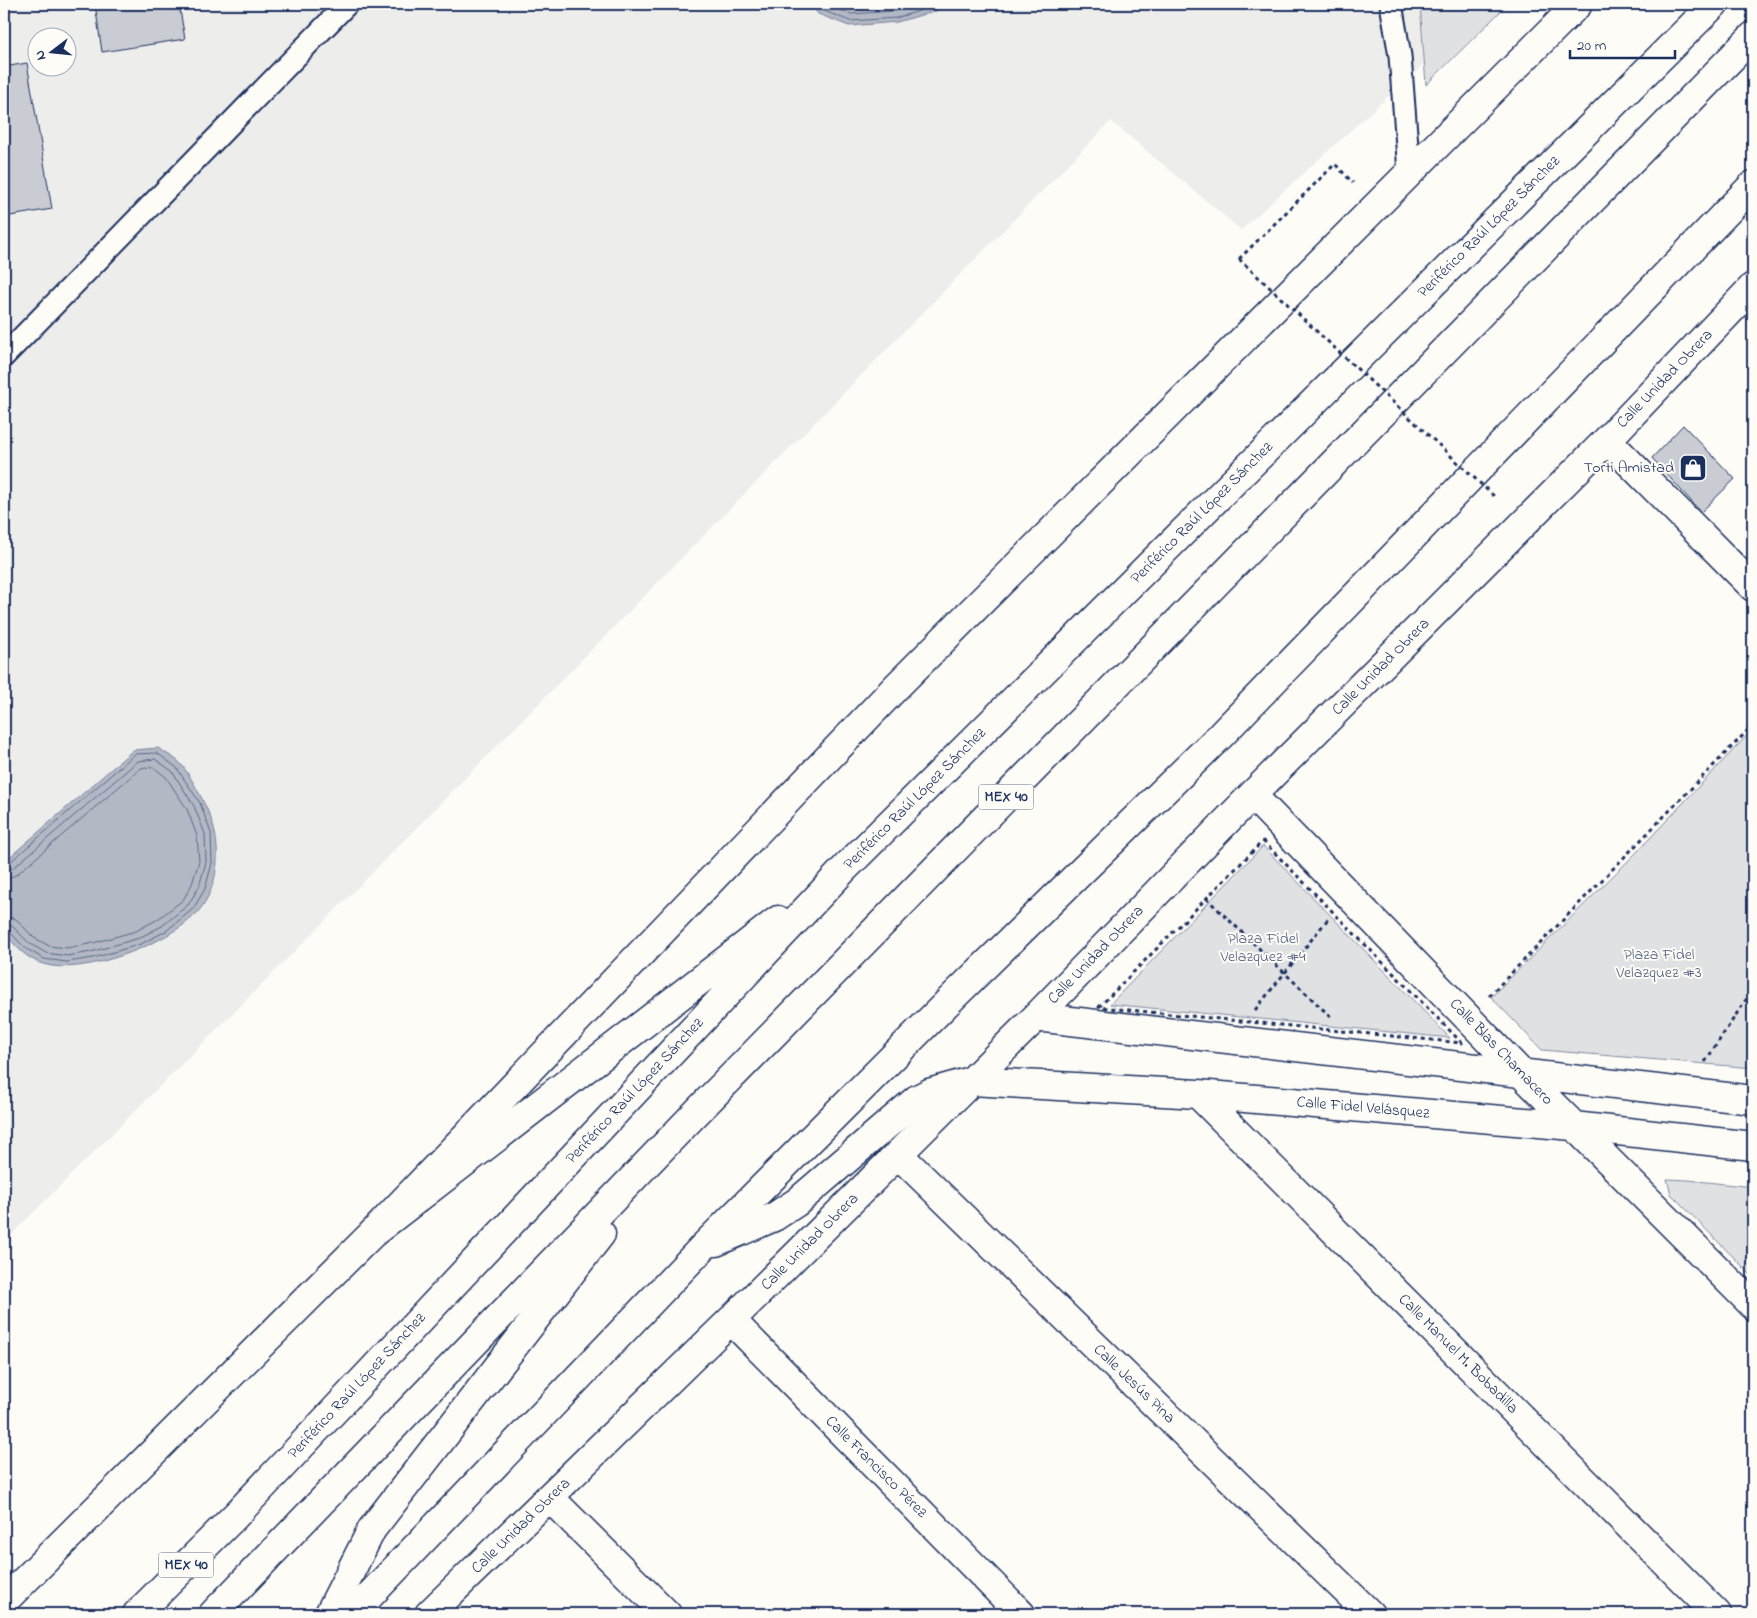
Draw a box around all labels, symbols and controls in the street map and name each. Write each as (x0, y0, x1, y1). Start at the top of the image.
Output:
north arrow (28, 28, 78, 78)
scale bar (1570, 28, 1674, 60)
text: 20 m (1577, 35, 1607, 57)
text: N (30, 48, 52, 63)
street label: Periférico Raúl López Sánchez (1412, 150, 1566, 304)
street label: Calle Unidad Obrera (1611, 324, 1719, 434)
street label: Periférico Raúl López Sánchez (1125, 436, 1279, 590)
shop icon: Torti Amistad (1678, 453, 1708, 483)
place label: Torti Amistad (1584, 456, 1674, 480)
street label: Calle Unidad Obrera (1326, 612, 1436, 722)
street label: Periférico Raúl López Sánchez (838, 722, 992, 876)
road number: MEX 40 (978, 784, 1034, 810)
street label: Calle Unidad Obrera (1042, 900, 1150, 1010)
park label: Plaza Fidel Velazquez #4 (1219, 927, 1306, 969)
park label: Plaza Fidel Velazquez #3 (1615, 943, 1702, 985)
street label: Calle Blas Chamacero (1443, 993, 1559, 1111)
street label: Periférico Raúl López Sánchez (560, 1012, 710, 1170)
street label: Calle Fidel Velásquez (1296, 1090, 1431, 1126)
street label: Calle Unidad Obrera (755, 1187, 865, 1297)
street label: Calle Manuel M. Bobadilla (1392, 1288, 1524, 1420)
street label: Periférico Raúl López Sánchez (282, 1307, 432, 1465)
street label: Calle Jesús Pina (1088, 1339, 1180, 1429)
street label: Calle Francisco Pérez (819, 1410, 933, 1524)
street label: Calle Unidad Obrera (466, 1472, 576, 1580)
road number: MEX 40 (158, 1552, 214, 1578)

